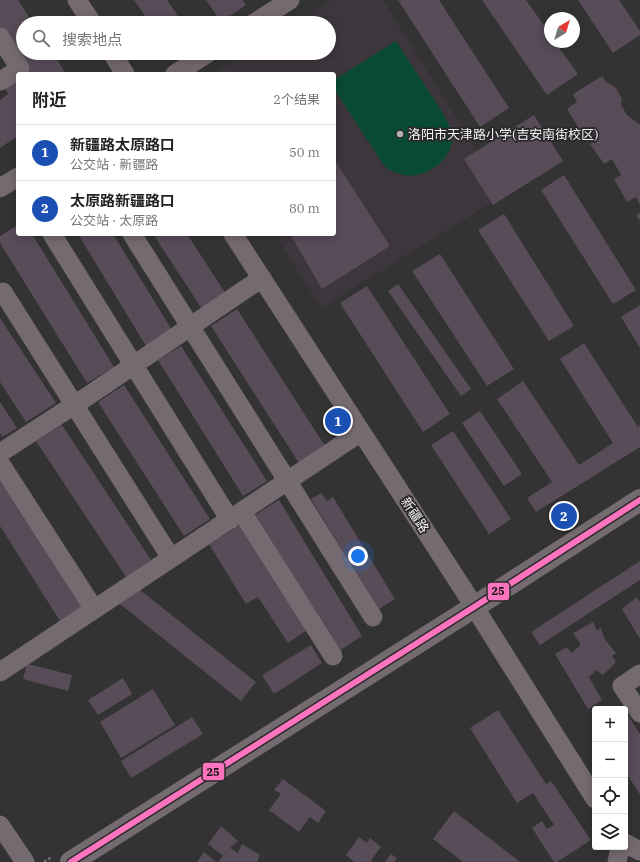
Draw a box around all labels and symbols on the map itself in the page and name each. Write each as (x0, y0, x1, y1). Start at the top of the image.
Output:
north arrow (544, 12, 580, 48)
place label: 洛阳市天津路小学(吉安南街校区) (408, 126, 599, 143)
marker: 洛阳市天津路小学(吉安南街校区) (395, 129, 405, 139)
pin: 1 (325, 406, 351, 436)
street label: 新疆路 (397, 494, 433, 536)
pin: 2 (551, 501, 577, 531)
your location (348, 546, 368, 566)
line badge: 25 (487, 582, 510, 601)
text: 25 (491, 584, 505, 598)
line badge: 25 (202, 762, 225, 781)
text: 25 (206, 765, 220, 779)

